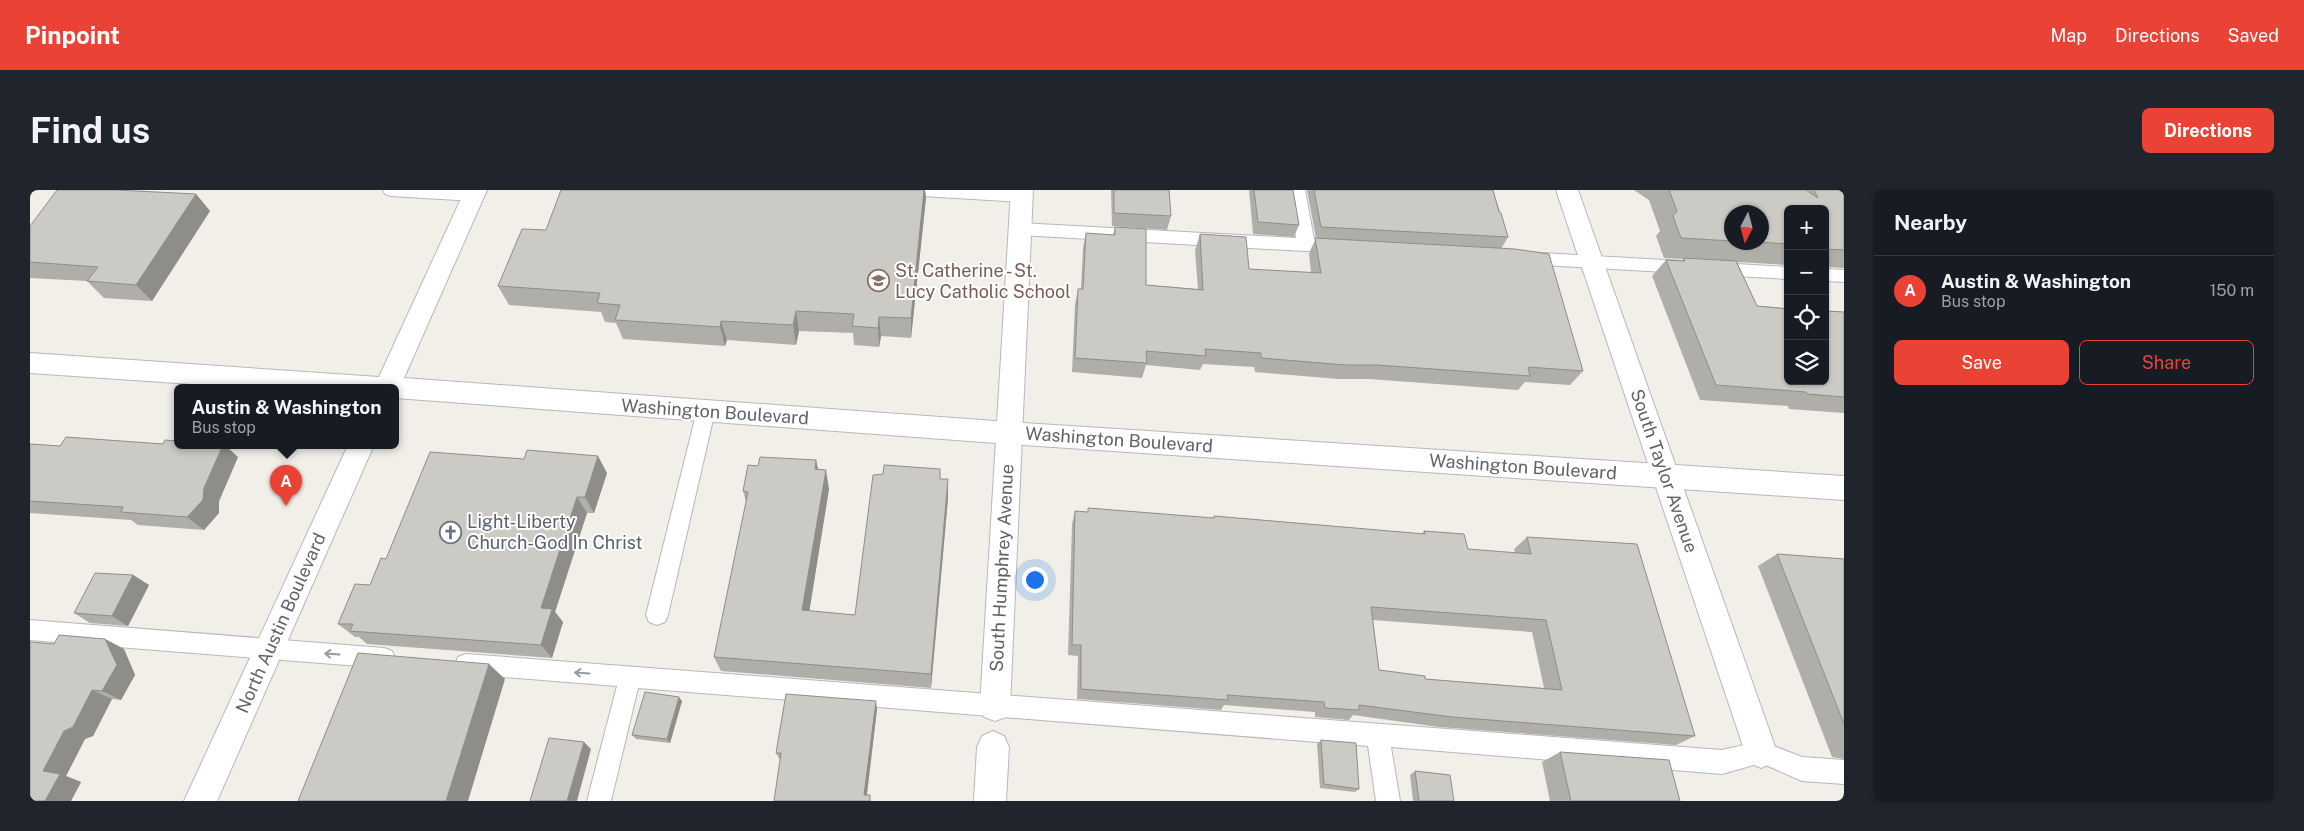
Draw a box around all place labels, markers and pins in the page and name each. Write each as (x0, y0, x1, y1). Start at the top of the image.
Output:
place label: St. Catherine - St. Lucy Catholic School (895, 260, 1071, 302)
school or university icon: St. Catherine - St. Lucy Catholic School (867, 269, 891, 293)
pin: A (270, 465, 302, 506)
place label: Light-Liberty Church-God In Christ (467, 511, 643, 553)
church icon: Light-Liberty Church-God In Christ (439, 520, 463, 544)

